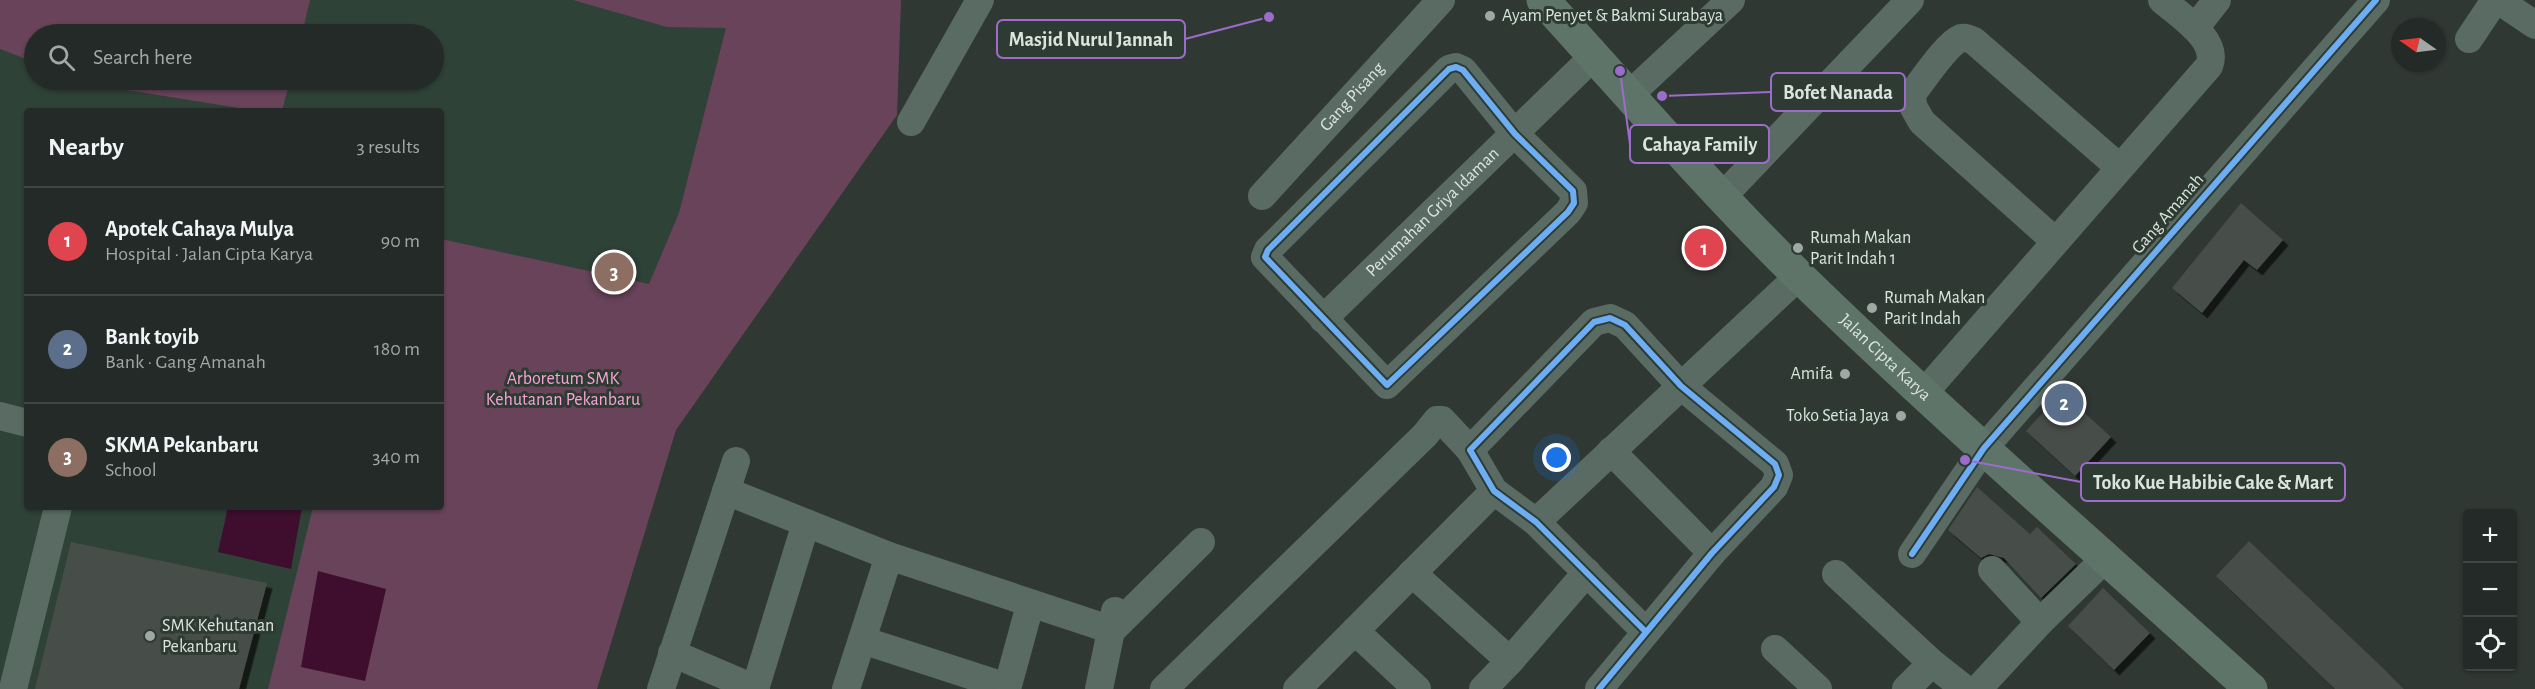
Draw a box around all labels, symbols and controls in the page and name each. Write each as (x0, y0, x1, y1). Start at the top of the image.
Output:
place label: Ayam Penyet & Bakmi Surabaya (1502, 7, 1723, 25)
marker: Ayam Penyet & Bakmi Surabaya (1483, 9, 1497, 23)
north arrow (2391, 18, 2445, 72)
callout: Masjid Nurul Jannah (997, 20, 1185, 58)
search box (24, 24, 444, 90)
text: Masjid Nurul Jannah (1009, 30, 1173, 50)
icon: search (45, 41, 78, 74)
text: Search here (93, 46, 192, 68)
street label: Gang Pisang (1317, 59, 1388, 135)
callout: Bofet Nanada (1771, 73, 1905, 111)
text: Bofet Nanada (1783, 83, 1893, 103)
callout: Cahaya Family (1630, 125, 1769, 163)
text: Nearby (48, 134, 124, 160)
text: Cahaya Family (1642, 135, 1758, 155)
text: 3 results (356, 137, 420, 157)
street label: Perumahan Griya Idaman (1363, 144, 1503, 281)
street label: Gang Amanah (2129, 171, 2207, 257)
text: Apotek Cahaya Mulya (105, 218, 294, 240)
pin: 1 (1684, 226, 1724, 270)
place label: Rumah Makan Parit Indah 1 (1810, 229, 1911, 268)
text: 1 (64, 231, 71, 251)
text: 90 m (381, 231, 420, 251)
marker: Rumah Makan Parit Indah 1 (1791, 241, 1805, 255)
text: Hospital · Jalan Cipta Karya (105, 244, 313, 264)
pin: 3 (594, 250, 634, 294)
place label: Rumah Makan Parit Indah (1884, 289, 1985, 328)
marker: Rumah Makan Parit Indah (1865, 301, 1879, 315)
street label: Jalan Cipta Karya (1836, 311, 1934, 405)
text: Bank toyib (105, 326, 199, 348)
text: 2 (63, 339, 72, 359)
text: 180 m (374, 339, 420, 359)
text: Bank · Gang Amanah (105, 352, 266, 372)
place label: Amifa (1790, 365, 1833, 383)
marker: Amifa (1838, 367, 1852, 381)
park label: Arboretum SMK Kehutanan Pekanbaru (486, 370, 640, 409)
pin: 2 (2044, 380, 2084, 426)
place label: Toko Setia Jaya (1786, 407, 1889, 425)
marker: Toko Setia Jaya (1894, 409, 1908, 423)
text: SKMA Pekanbaru (105, 434, 258, 456)
your location (1542, 443, 1571, 472)
text: 3 (63, 447, 72, 467)
text: 340 m (372, 447, 420, 467)
text: School (105, 460, 157, 480)
callout: Toko Kue Habibie Cake & Mart (2081, 463, 2345, 501)
text: Toko Kue Habibie Cake & Mart (2093, 473, 2334, 493)
map controls (2463, 509, 2517, 671)
button: + (2463, 509, 2517, 563)
button: − (2463, 563, 2517, 617)
place label: SMK Kehutanan Pekanbaru (162, 617, 274, 656)
button: locate (2463, 617, 2517, 671)
marker: SMK Kehutanan Pekanbaru (143, 629, 157, 643)

